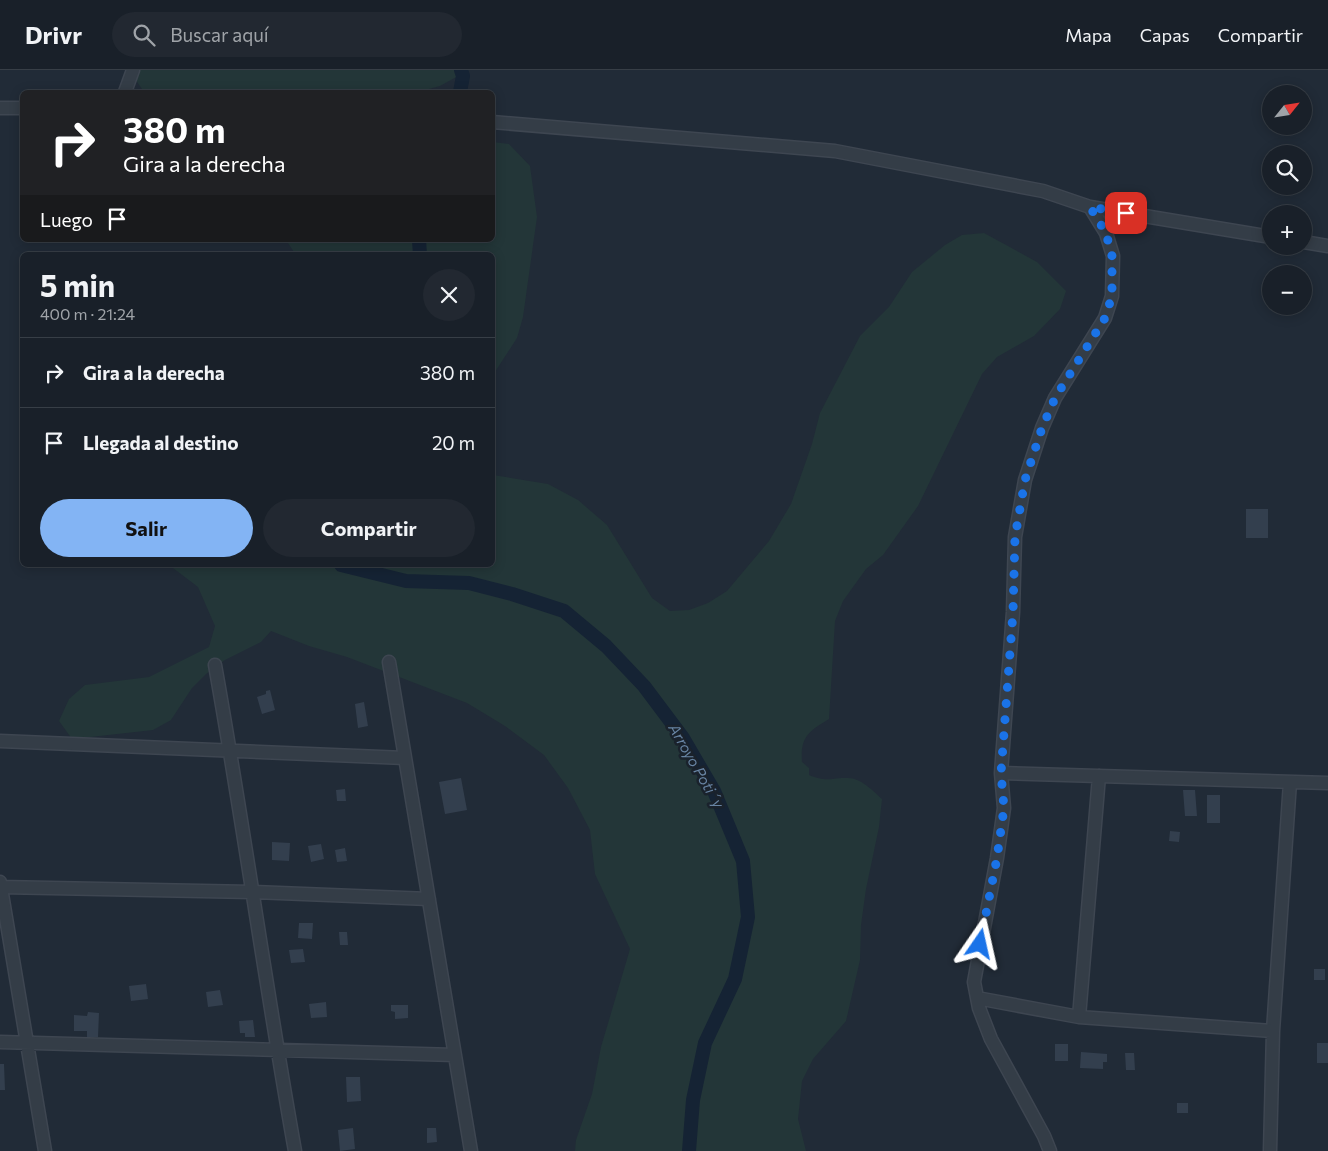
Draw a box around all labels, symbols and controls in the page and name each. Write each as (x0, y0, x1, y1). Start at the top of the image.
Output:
search box (112, 12, 462, 57)
text: Drivr (25, 20, 82, 49)
icon: search (130, 21, 158, 49)
text: Buscar aquí (170, 23, 269, 46)
text: Mapa (1065, 24, 1112, 46)
text: Capas (1140, 24, 1190, 46)
text: Compartir (1218, 24, 1303, 46)
north arrow (1262, 85, 1312, 135)
map controls (1262, 85, 1312, 315)
text: 380 m (123, 107, 226, 150)
icon: right (40, 110, 105, 175)
button: search (1262, 145, 1312, 195)
text: Gira a la derecha (123, 150, 285, 177)
pin (1105, 192, 1147, 234)
icon: arrive (1112, 199, 1140, 227)
icon: arrive (103, 205, 131, 233)
button: + (1262, 205, 1312, 255)
text: Luego (40, 208, 93, 231)
button: − (1262, 265, 1312, 315)
text: 5 min (40, 266, 115, 303)
button: close (423, 269, 475, 321)
text: 400 m · 21:24 (40, 304, 135, 323)
icon: right (40, 359, 68, 387)
text: Gira a la derecha (83, 361, 225, 384)
text: 380 m (420, 361, 475, 384)
icon: arrive (40, 429, 68, 457)
text: Llegada al destino (83, 431, 239, 454)
text: 20 m (432, 431, 475, 454)
button: Salir (40, 499, 253, 557)
button: Compartir (263, 499, 475, 557)
water label: Arroyo Poti´y (665, 719, 729, 812)
position arrow (953, 917, 1005, 969)

